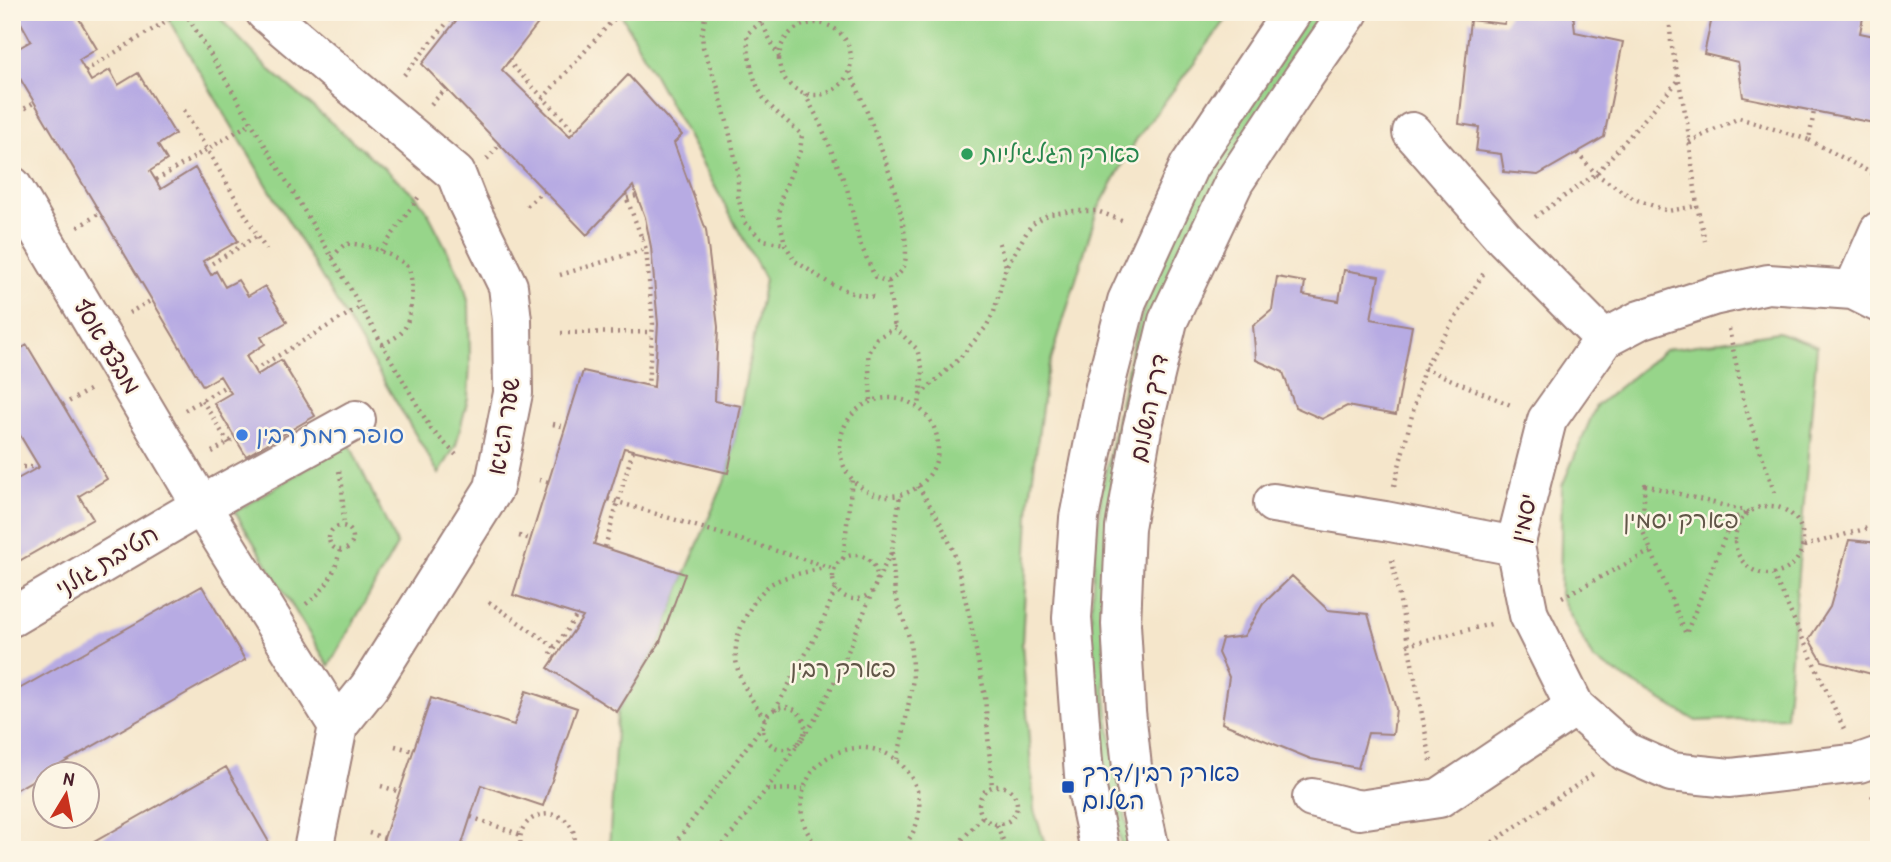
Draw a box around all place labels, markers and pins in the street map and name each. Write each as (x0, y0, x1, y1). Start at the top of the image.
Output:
place label: פארק הגלגיליות (979, 137, 1140, 169)
marker: פארק הגלגיליות (959, 146, 975, 162)
place label: סופר רמת רבין (256, 418, 404, 450)
marker: סופר רמת רבין (234, 427, 250, 443)
place label: פארק רבין/דרך השלום (1082, 756, 1240, 816)
marker: פארק רבין/דרך השלום (1060, 779, 1076, 795)

